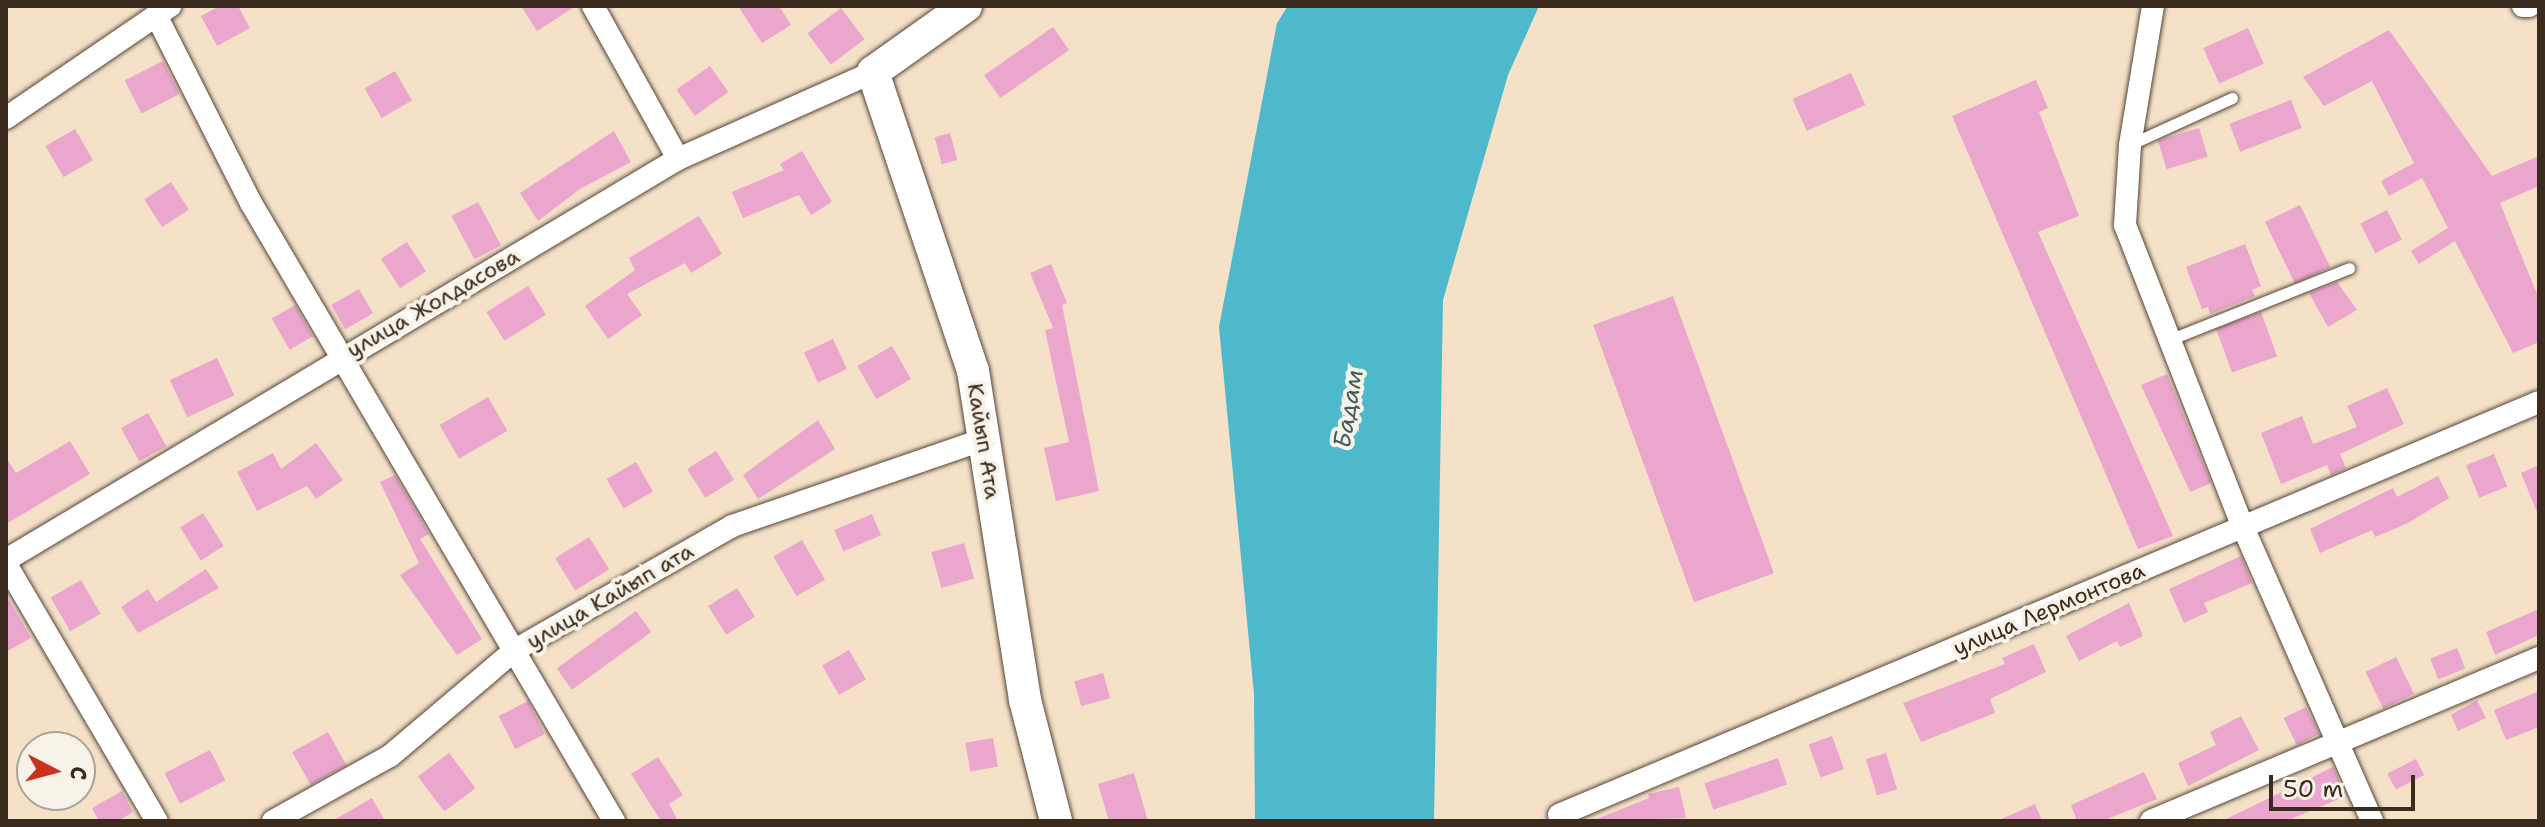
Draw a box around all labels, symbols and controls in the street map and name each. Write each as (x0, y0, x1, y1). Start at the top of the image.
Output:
street label: улица Жолдасова (342, 243, 524, 363)
water label: Бадам (1328, 367, 1370, 451)
street label: Кайып Ата (962, 381, 1006, 501)
street label: улица Кайып ата (522, 537, 698, 655)
street label: улица Лермонтова (1949, 557, 2149, 661)
north arrow (16, 731, 96, 811)
scale bar (2273, 759, 2419, 809)
text: С (63, 765, 94, 782)
text: 50 m (2283, 773, 2343, 805)

